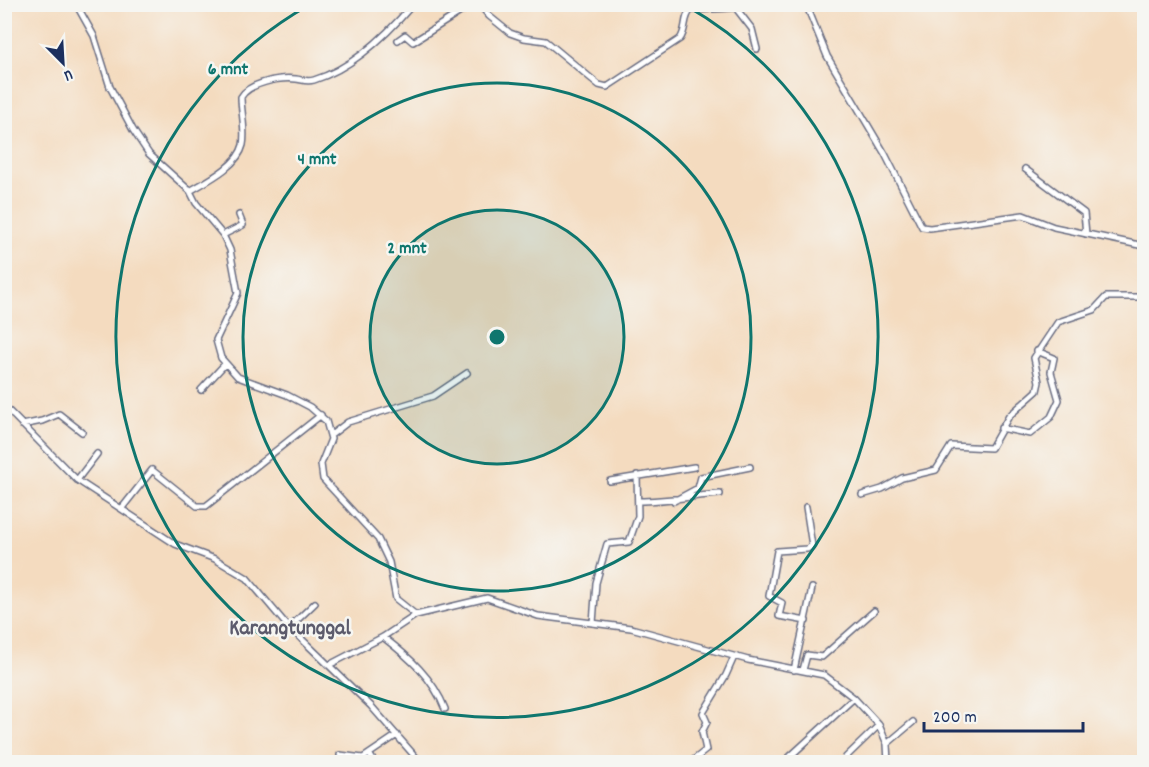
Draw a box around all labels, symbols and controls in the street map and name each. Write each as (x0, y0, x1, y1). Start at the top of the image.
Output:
north arrow (33, 33, 93, 93)
text: 6 mnt (208, 58, 248, 83)
text: U (60, 62, 76, 87)
text: 4 mnt (298, 148, 337, 173)
text: 2 mnt (387, 237, 427, 262)
centre of rings (487, 327, 507, 347)
district label: Karangtunggal (229, 614, 351, 645)
scale bar (924, 695, 1083, 733)
text: 200 m (933, 706, 977, 731)

